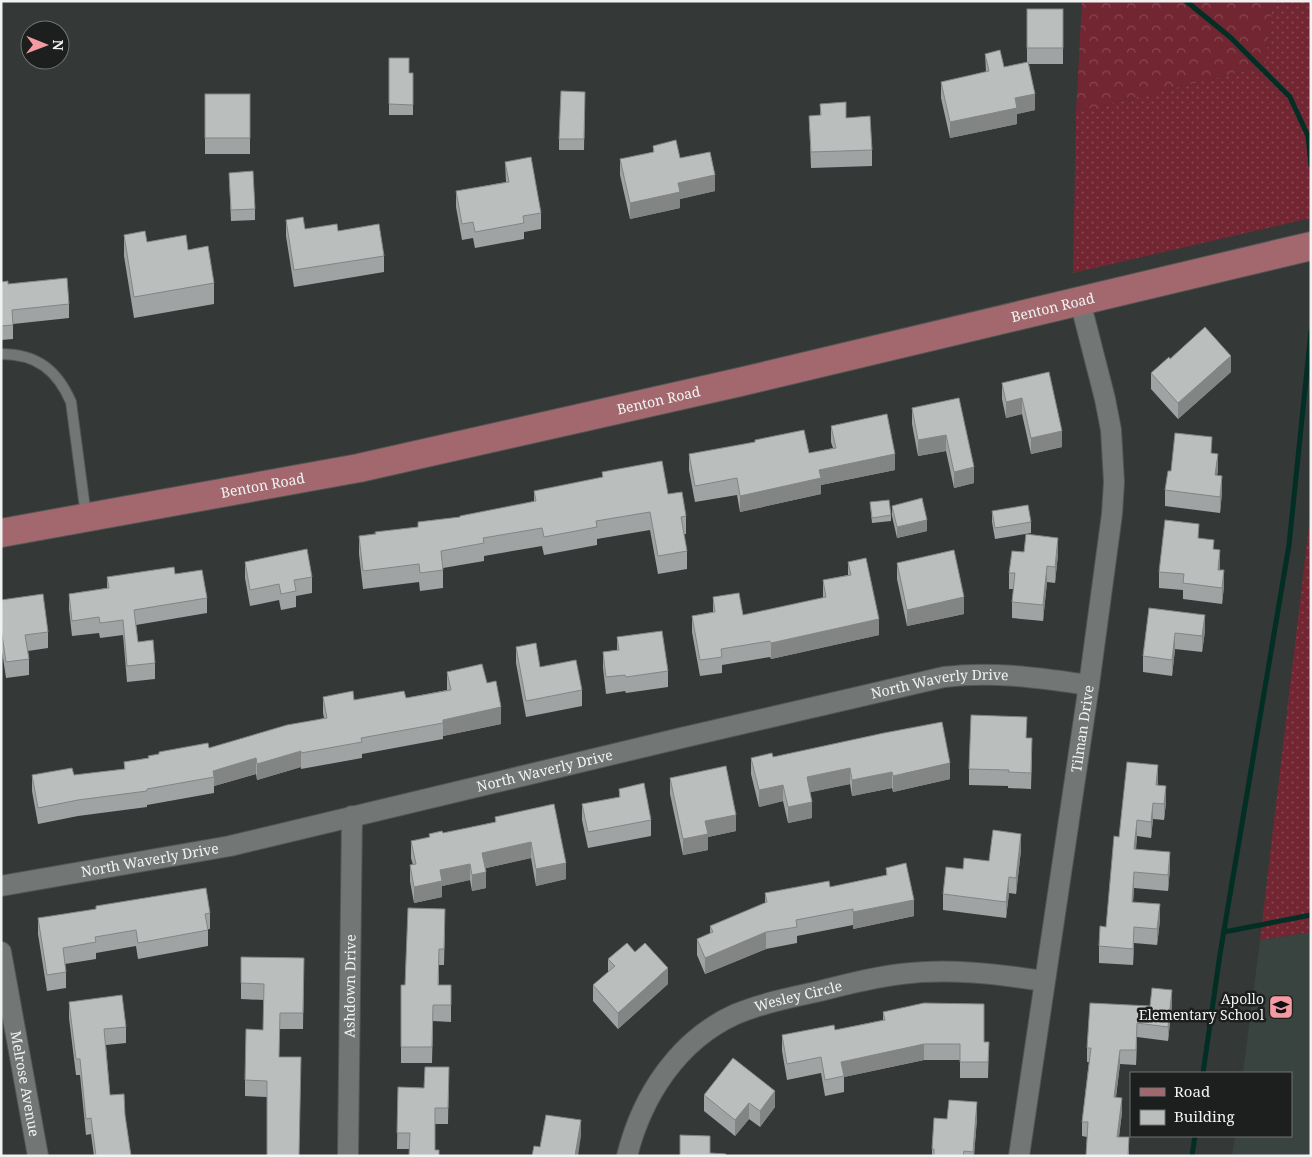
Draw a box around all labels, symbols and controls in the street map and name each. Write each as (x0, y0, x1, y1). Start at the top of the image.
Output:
north arrow (20, 20, 70, 70)
text: N (49, 40, 68, 51)
street label: Benton Road (1009, 288, 1097, 326)
street label: Benton Road (615, 381, 702, 419)
street label: Benton Road (219, 468, 307, 502)
street label: North Waverly Drive (869, 665, 1009, 703)
street label: Tilman Drive (1066, 684, 1098, 774)
street label: North Waverly Drive (475, 745, 615, 796)
street label: North Waverly Drive (79, 838, 220, 881)
street label: Ashdown Drive (339, 934, 360, 1038)
street label: Wesley Circle (752, 976, 844, 1016)
place label: Apollo Elementary School (1139, 989, 1265, 1024)
school or university icon: Apollo Elementary School (1268, 994, 1294, 1020)
street label: Melrose Avenue (6, 1029, 44, 1138)
legend (1130, 1072, 1292, 1137)
text: Road (1174, 1081, 1210, 1101)
text: Building (1174, 1106, 1235, 1126)

